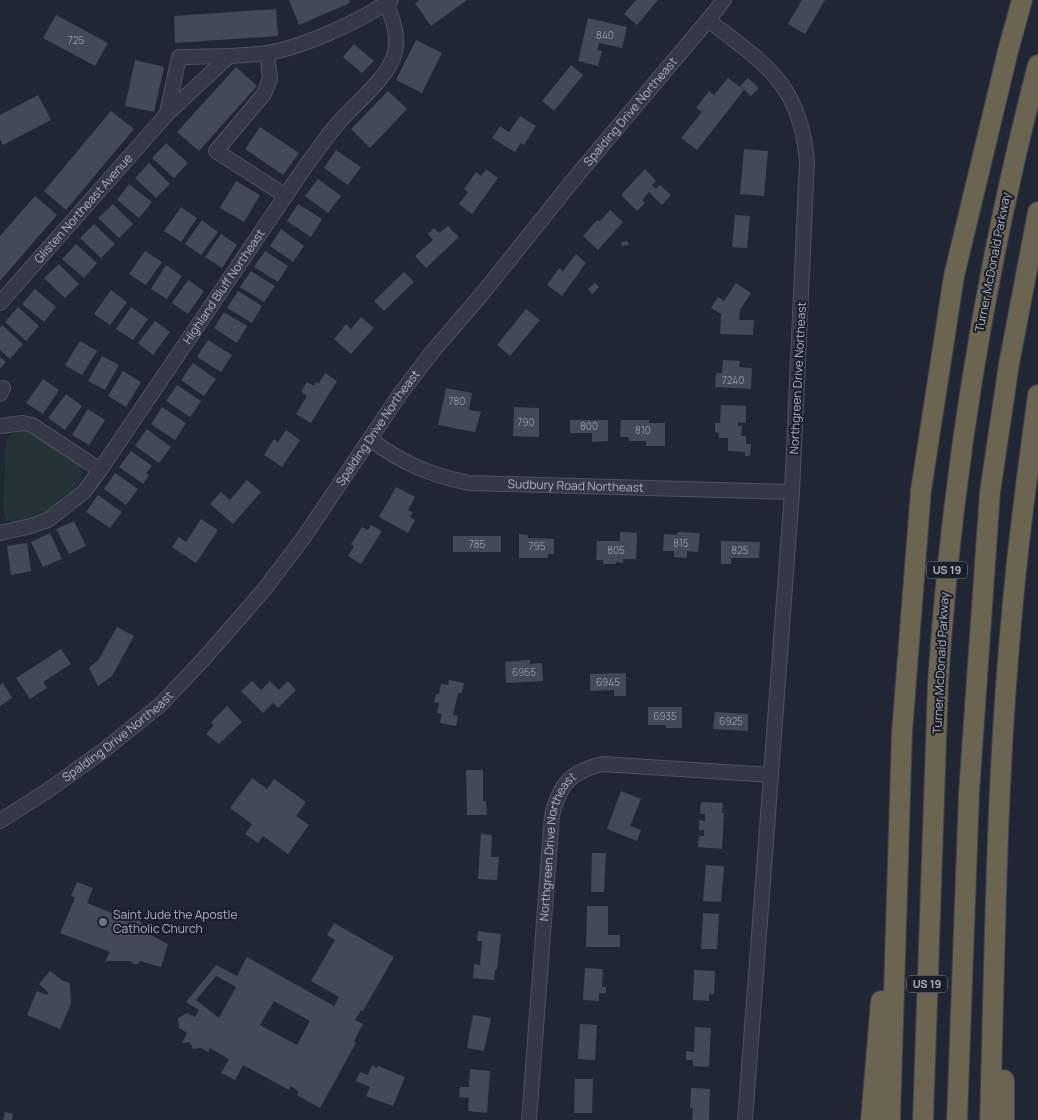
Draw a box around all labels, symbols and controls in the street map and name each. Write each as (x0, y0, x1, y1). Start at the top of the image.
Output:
house number: 840 (596, 28, 614, 42)
house number: 725 (68, 33, 84, 47)
street label: Spalding Drive Northeast (579, 53, 681, 169)
street label: Glisten Northeast Avenue (30, 150, 136, 267)
street label: Turner McDonald Parkway (971, 190, 1015, 333)
street label: Highland Bluff Northeast (179, 225, 269, 347)
street label: Northgreen Drive Northeast (785, 301, 810, 455)
street label: Spalding Drive Northeast (332, 366, 424, 489)
house number: 7240 (722, 373, 744, 387)
house number: 780 (449, 394, 465, 408)
house number: 790 (517, 415, 535, 429)
house number: 800 (580, 419, 598, 433)
house number: 810 (635, 423, 651, 437)
street label: Sudbury Road Northeast (507, 475, 644, 496)
house number: 815 (673, 536, 689, 550)
house number: 785 (469, 537, 486, 551)
house number: 795 (528, 539, 546, 553)
house number: 805 (607, 543, 625, 557)
house number: 825 (731, 543, 749, 557)
road number: US 19 (927, 562, 967, 578)
street label: Turner McDonald Parkway (928, 591, 953, 734)
house number: 6955 (512, 665, 536, 679)
house number: 6945 (596, 675, 620, 689)
street label: Spalding Drive Northeast (58, 687, 177, 785)
house number: 6935 (653, 709, 677, 723)
house number: 6925 (719, 714, 743, 728)
street label: Northgreen Drive Northeast (535, 768, 580, 922)
place label: Saint Jude the Apostle Catholic Church (113, 906, 237, 937)
marker: Saint Jude the Apostle Catholic Church (97, 916, 109, 928)
road number: US 19 (907, 976, 947, 992)

